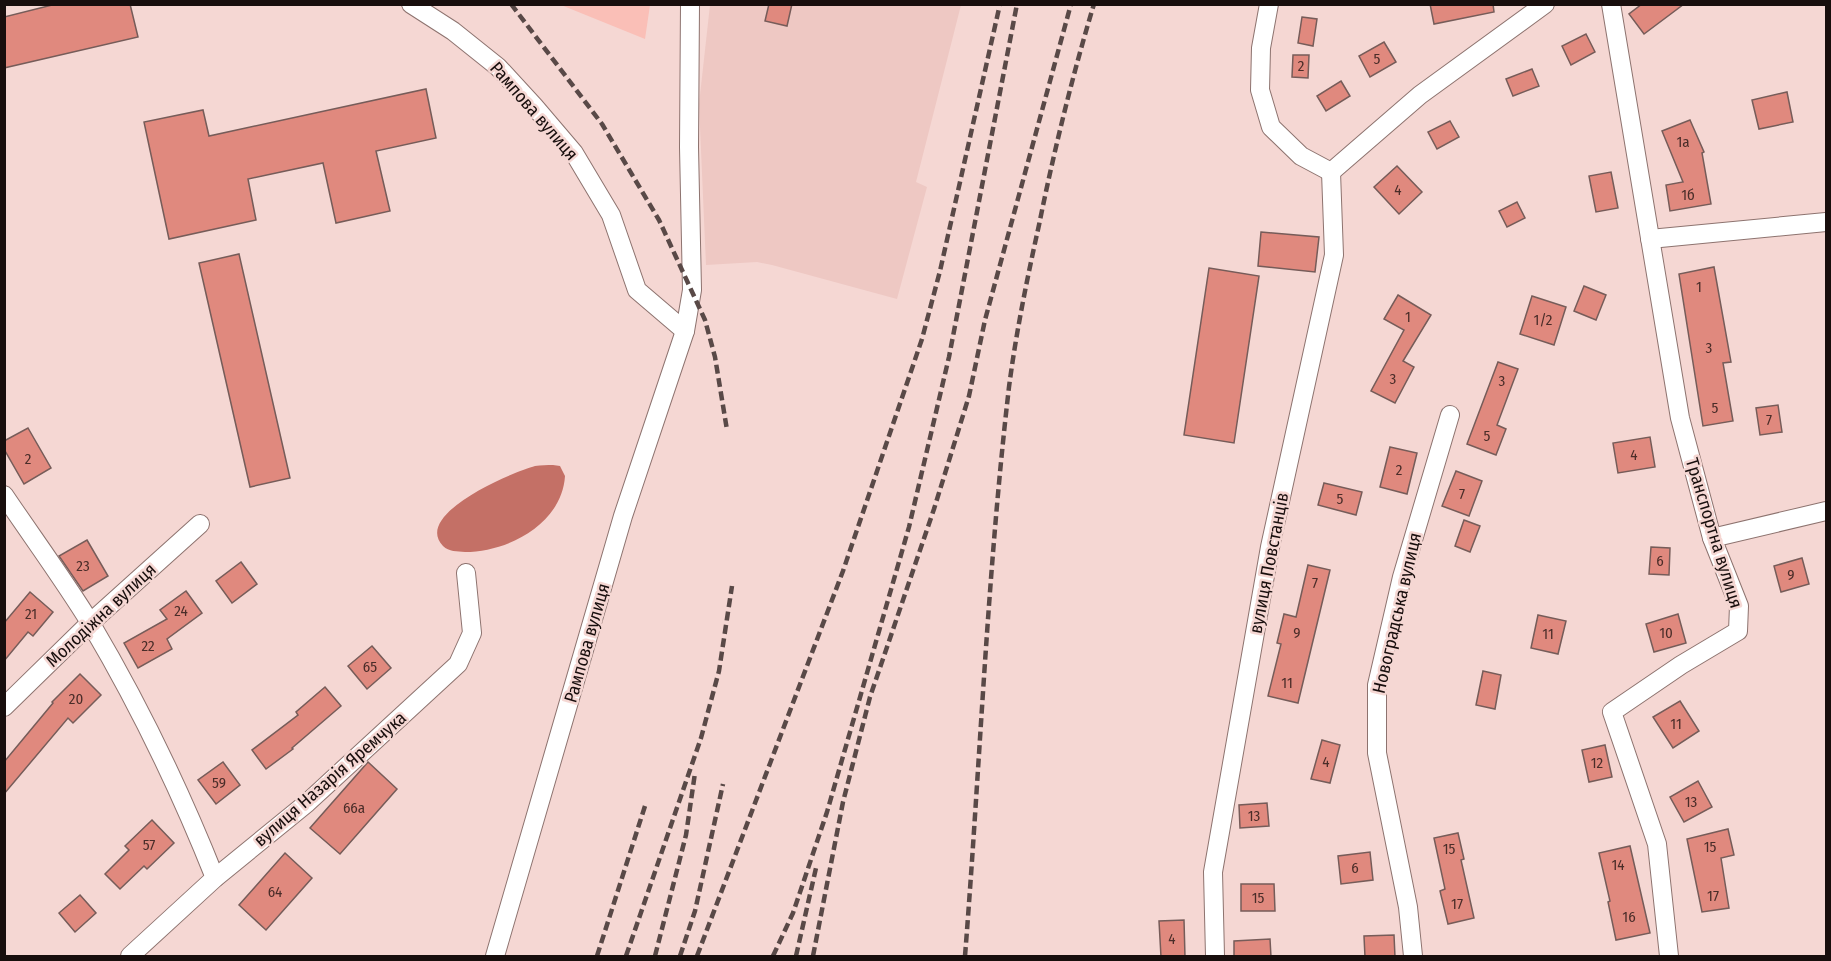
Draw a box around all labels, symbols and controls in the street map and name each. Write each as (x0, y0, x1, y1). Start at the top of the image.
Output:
house number: 5 (1374, 50, 1381, 68)
street label: Рампова вулиця (485, 57, 583, 165)
house number: 2 (1298, 57, 1305, 75)
house number: 1а (1676, 133, 1690, 151)
house number: 4 (1394, 181, 1402, 199)
house number: 1б (1681, 186, 1695, 204)
house number: 1 (1696, 278, 1702, 296)
house number: 1 (1405, 308, 1411, 326)
house number: 1/2 (1534, 311, 1553, 329)
house number: 3 (1706, 339, 1713, 357)
house number: 3 (1390, 370, 1397, 388)
house number: 3 (1499, 372, 1506, 390)
house number: 5 (1712, 399, 1719, 417)
house number: 7 (1766, 411, 1772, 429)
house number: 5 (1484, 427, 1491, 445)
house number: 4 (1630, 446, 1638, 464)
house number: 2 (25, 450, 32, 468)
street label: Транспортна вулиця (1681, 455, 1747, 611)
house number: 2 (1396, 461, 1403, 479)
house number: 7 (1459, 485, 1465, 503)
street label: вулиця Повстанців (1245, 490, 1293, 636)
house number: 5 (1337, 490, 1344, 508)
street label: Новоградська вулиця (1368, 530, 1426, 696)
house number: 6 (1656, 552, 1664, 570)
house number: 23 (76, 557, 90, 575)
street label: Молодіжна вулиця (41, 558, 161, 672)
house number: 9 (1787, 566, 1795, 584)
house number: 7 (1312, 574, 1318, 592)
street label: Рампова вулиця (559, 581, 615, 705)
house number: 24 (174, 602, 188, 620)
house number: 21 (25, 605, 37, 623)
house number: 9 (1293, 624, 1301, 642)
house number: 10 (1659, 624, 1673, 642)
house number: 11 (1542, 625, 1554, 643)
house number: 22 (141, 637, 155, 655)
house number: 65 (363, 658, 377, 676)
house number: 11 (1281, 674, 1293, 692)
house number: 20 (69, 690, 83, 708)
street label: вулиця Назарія Яремчука (249, 707, 411, 851)
house number: 11 (1670, 715, 1682, 733)
house number: 4 (1322, 753, 1330, 771)
house number: 12 (1591, 754, 1604, 772)
house number: 59 (212, 774, 226, 792)
house number: 13 (1685, 793, 1698, 811)
house number: 66а (343, 799, 365, 817)
house number: 13 (1248, 807, 1261, 825)
house number: 57 (143, 836, 155, 854)
house number: 15 (1704, 838, 1716, 856)
house number: 15 (1443, 840, 1455, 858)
house number: 14 (1611, 856, 1625, 874)
house number: 6 (1351, 859, 1359, 877)
house number: 64 (268, 883, 282, 901)
house number: 17 (1707, 887, 1719, 905)
house number: 15 (1252, 889, 1264, 907)
house number: 17 (1451, 895, 1463, 913)
house number: 16 (1622, 908, 1636, 926)
house number: 4 (1168, 930, 1176, 948)

